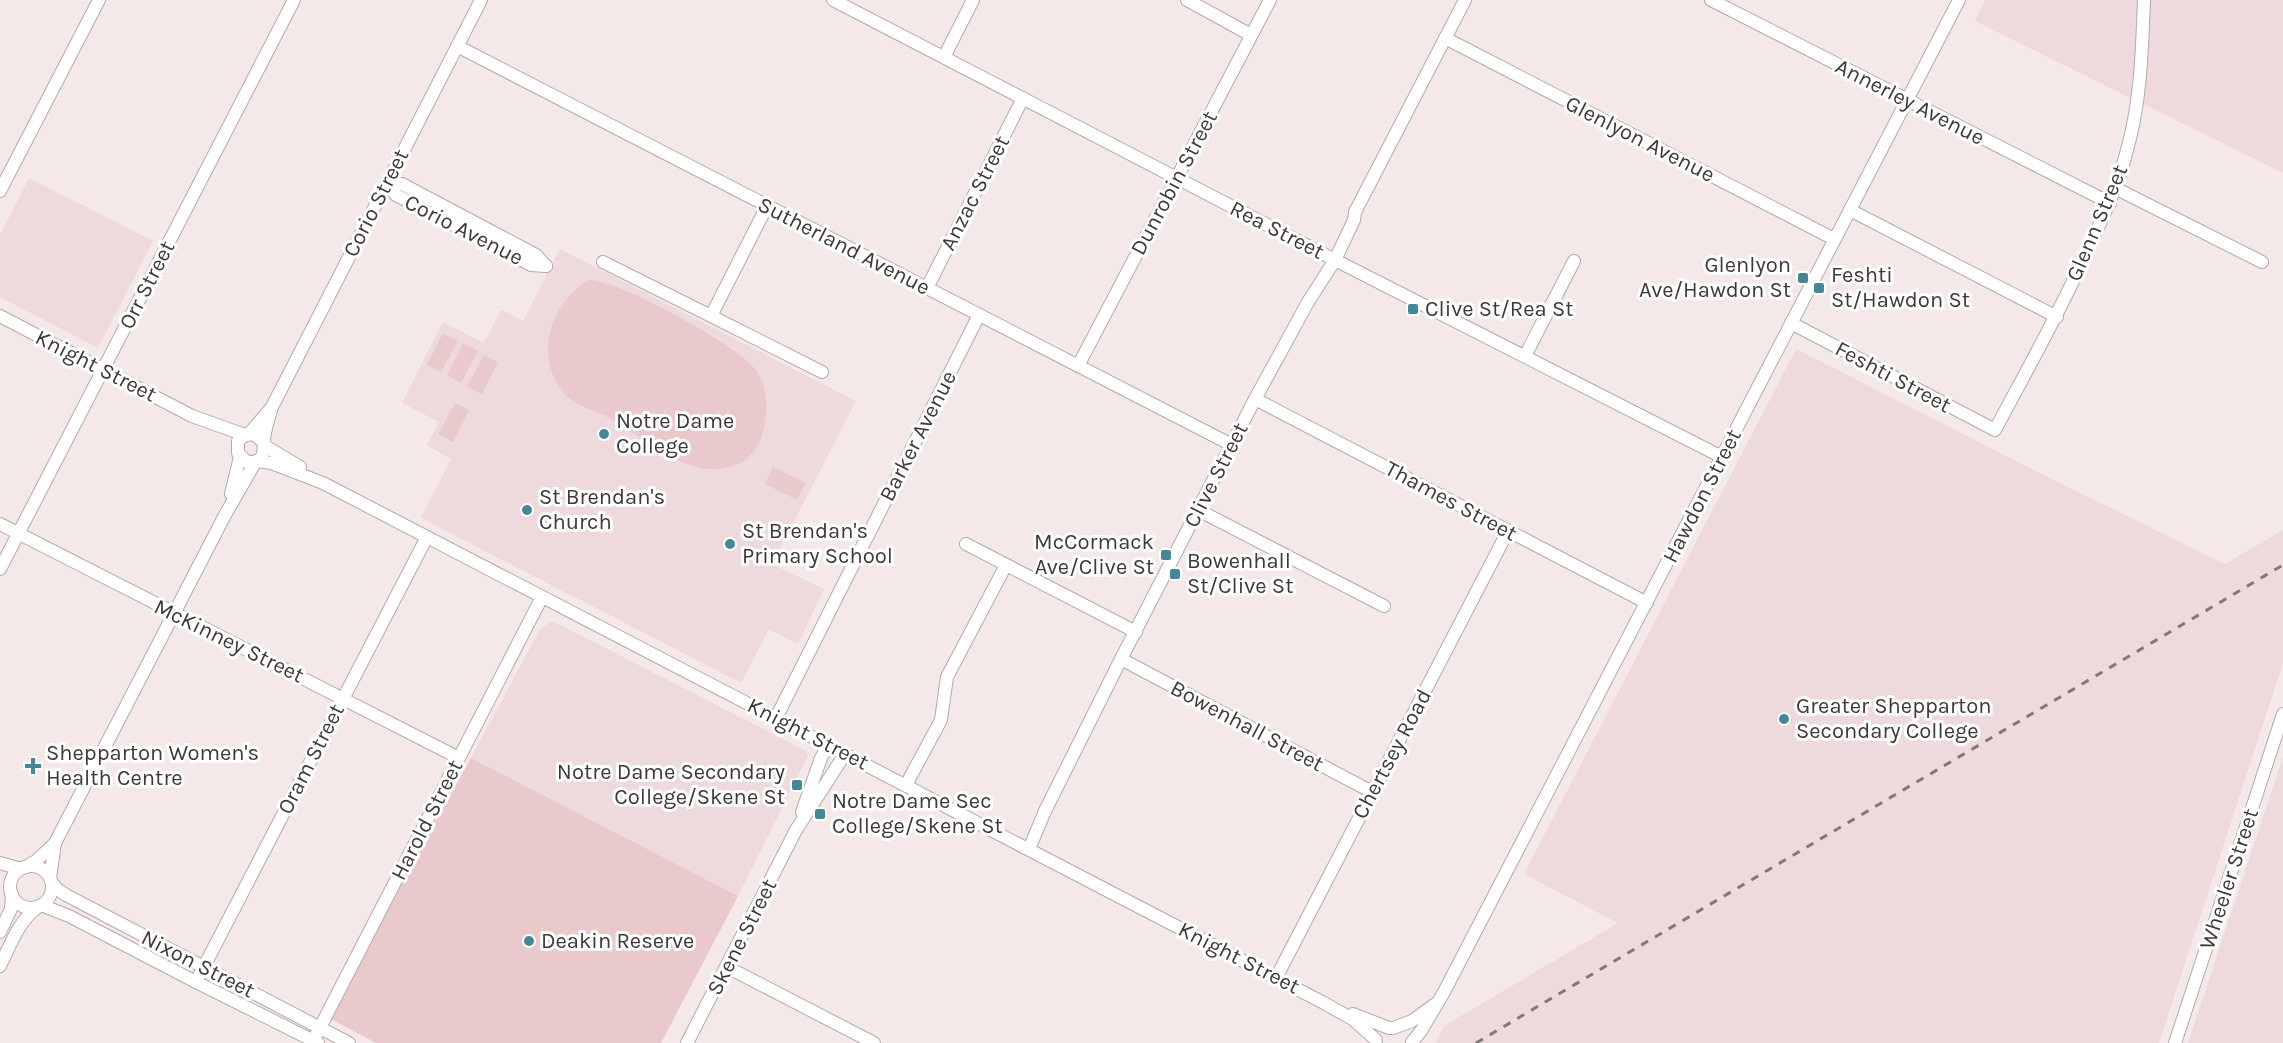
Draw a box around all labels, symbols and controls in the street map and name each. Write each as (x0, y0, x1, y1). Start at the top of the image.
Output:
street label: Annerley Avenue (1831, 53, 1989, 151)
street label: Glenlyon Avenue (1561, 90, 1719, 188)
street label: Dunrobin Street (1125, 106, 1223, 260)
street label: Anzac Street (935, 131, 1015, 255)
street label: Corio Street (338, 145, 414, 261)
street label: Glenn Street (2061, 161, 2133, 285)
street label: Corio Avenue (400, 189, 528, 271)
street label: Sutherland Avenue (754, 191, 934, 301)
street label: Rea Street (1225, 195, 1329, 265)
street label: Orr Street (114, 236, 180, 334)
place label: Glenlyon Ave/Hawdon St (1639, 252, 1791, 303)
place label: Feshti St/Hawdon St (1831, 262, 1970, 313)
marker: Glenlyon Ave/Hawdon St (1796, 271, 1810, 285)
marker: Feshti St/Hawdon St (1812, 281, 1826, 295)
place label: Clive St/Rea St (1425, 296, 1574, 322)
marker: Clive St/Rea St (1406, 302, 1420, 316)
street label: Knight Street (31, 324, 161, 408)
street label: Feshti Street (1831, 336, 1955, 418)
street label: Barker Avenue (874, 366, 962, 506)
place label: Notre Dame College (616, 408, 734, 459)
street label: Clive Street (1179, 418, 1253, 532)
street label: Hawdon Street (1657, 425, 1747, 567)
marker: Notre Dame College (597, 427, 611, 441)
street label: Thames Street (1381, 455, 1521, 547)
place label: St Brendan's Church (539, 484, 665, 535)
marker: St Brendan's Church (520, 503, 534, 517)
place label: St Brendan's Primary School (742, 518, 893, 569)
place label: McCormack Ave/Clive St (1034, 529, 1154, 580)
marker: St Brendan's Primary School (723, 537, 737, 551)
marker: McCormack Ave/Clive St (1159, 548, 1173, 562)
place label: Bowenhall St/Clive St (1187, 548, 1293, 599)
marker: Bowenhall St/Clive St (1168, 567, 1182, 581)
street label: McKinney Street (150, 593, 308, 689)
street label: Bowenhall Street (1166, 675, 1328, 777)
street label: Chertsey Road (1347, 685, 1437, 823)
street label: Knight Street (743, 692, 873, 776)
place label: Greater Shepparton Secondary College (1796, 693, 1992, 744)
street label: Oram Street (272, 699, 350, 819)
marker: Greater Shepparton Secondary College (1777, 712, 1791, 726)
place label: Shepparton Women's Health Centre (46, 740, 259, 791)
street label: Harold Street (386, 755, 468, 885)
marker: Shepparton Women's Health Centre (24, 757, 42, 775)
place label: Notre Dame Secondary College/Skene St (557, 759, 785, 810)
marker: Notre Dame Secondary College/Skene St (790, 778, 804, 792)
place label: Notre Dame Sec College/Skene St (832, 788, 1003, 839)
street label: Wheeler Street (2194, 805, 2264, 953)
marker: Notre Dame Sec College/Skene St (813, 807, 827, 821)
street label: Skene Street (702, 874, 782, 1000)
street label: Knight Street (1174, 916, 1304, 1000)
street label: Nixon Street (137, 924, 259, 1004)
place label: Deakin Reserve (541, 928, 694, 954)
marker: Deakin Reserve (522, 934, 536, 948)

